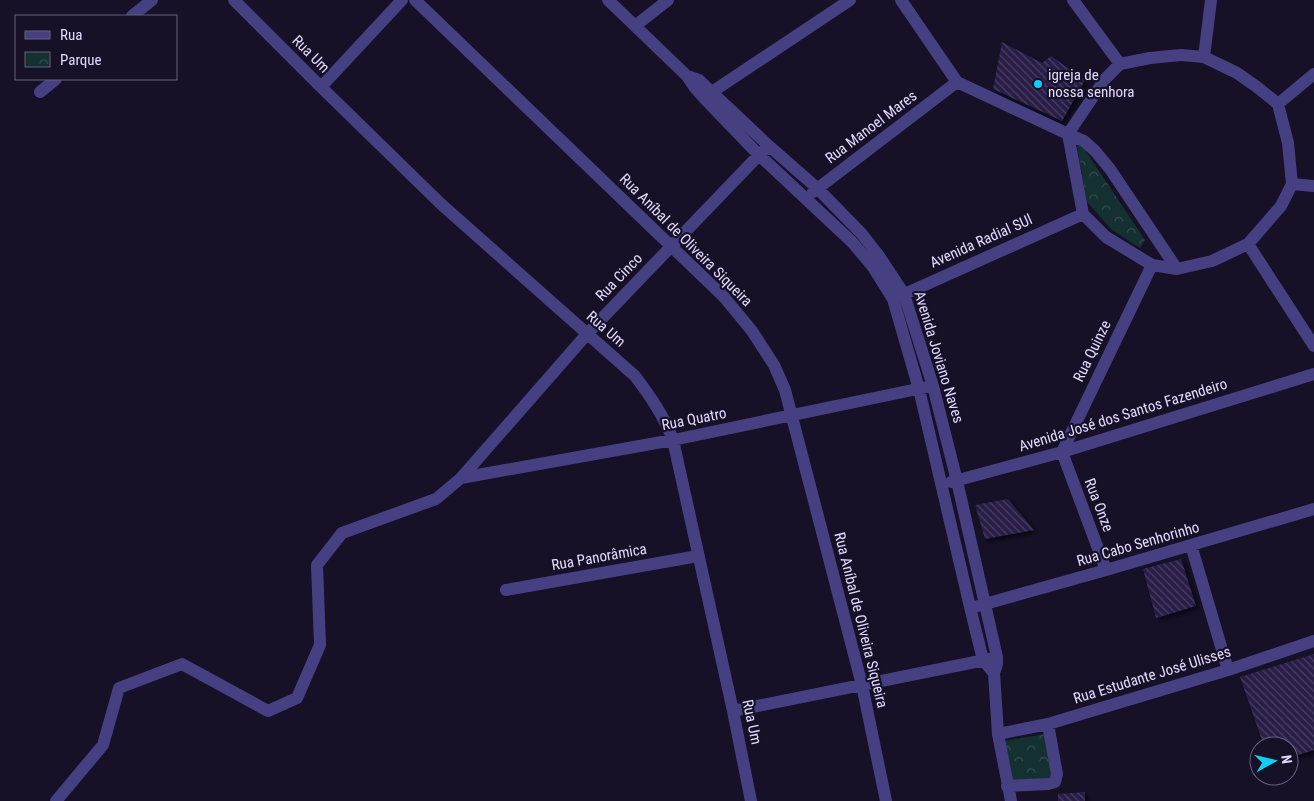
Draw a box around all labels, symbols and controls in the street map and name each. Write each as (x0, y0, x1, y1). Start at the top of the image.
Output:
legend (15, 15, 178, 80)
text: Rua (60, 26, 82, 44)
street label: Rua Um (289, 32, 333, 76)
text: Parque (60, 51, 102, 69)
place label: igreja de nossa senhora (1048, 66, 1134, 101)
marker: igreja de nossa senhora (1032, 78, 1044, 90)
street label: Rua Manoel Mares (822, 87, 920, 167)
street label: Rua Aníbal de Oliveira Siqueira (616, 170, 756, 310)
street label: Avenida Radial SUl (927, 210, 1035, 272)
street label: Rua Cinco (592, 249, 646, 305)
street label: Avenida Joviano Naves (910, 289, 968, 425)
street label: Rua Um (583, 307, 629, 351)
street label: Rua Quinze (1069, 317, 1115, 385)
street label: Avenida José dos Santos Fazendeiro (1017, 375, 1229, 455)
street label: Rua Quatro (660, 404, 728, 434)
street label: Rua Onze (1081, 476, 1117, 534)
street label: Rua Cabo Senhorinho (1075, 518, 1201, 570)
street label: Rua Aníbal de Oliveira Siqueira (830, 530, 892, 710)
street label: Rua Panorâmica (550, 540, 648, 574)
street label: Rua Estudante José Ulisses (1071, 642, 1233, 708)
street label: Rua Um (738, 698, 766, 746)
north arrow (1249, 736, 1299, 786)
text: N (1278, 754, 1295, 765)

